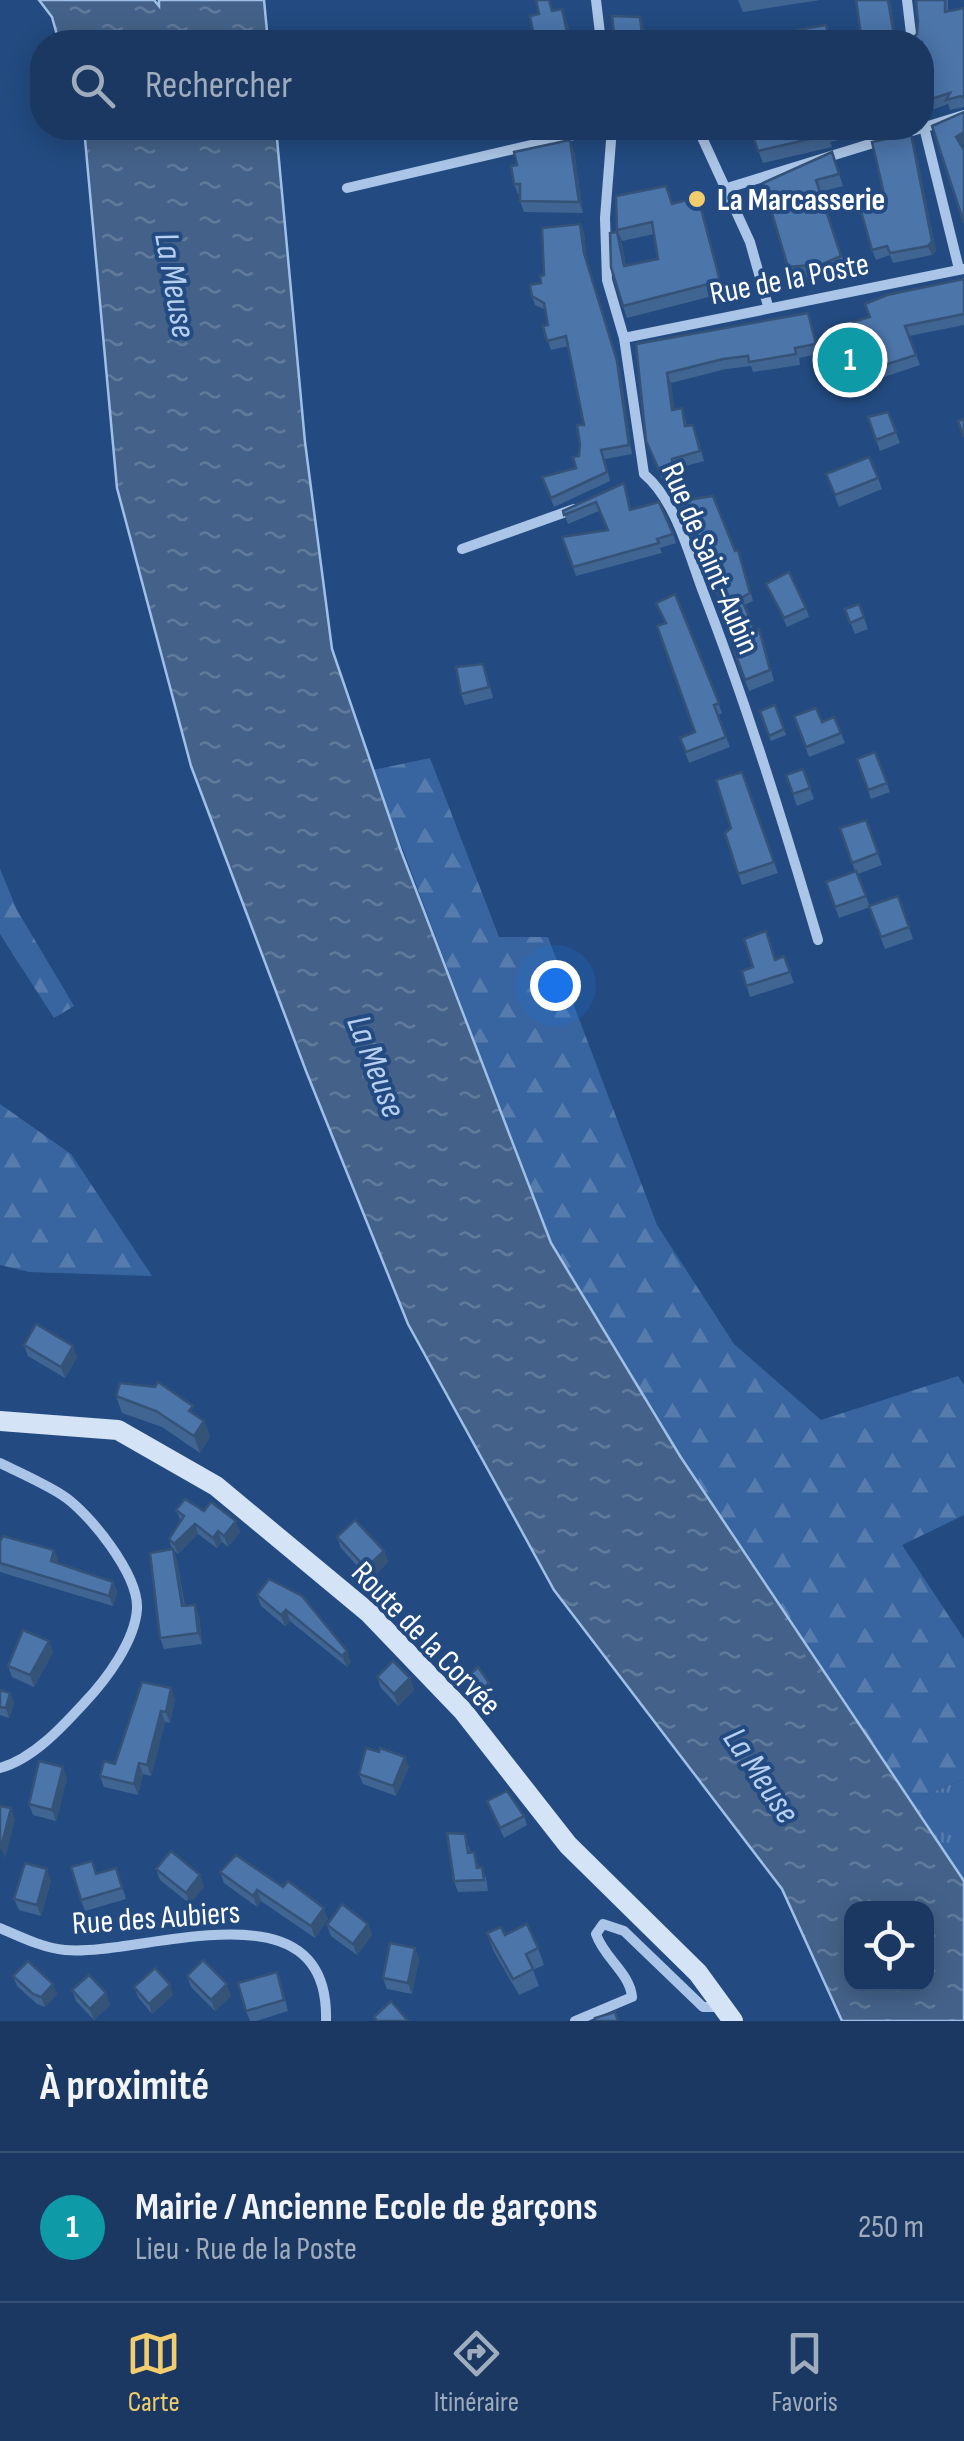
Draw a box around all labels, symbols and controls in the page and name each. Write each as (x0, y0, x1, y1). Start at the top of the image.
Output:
search box (30, 30, 934, 140)
icon: search (65, 58, 120, 113)
text: Rechercher (145, 63, 292, 108)
place label: La Marcasserie (717, 181, 885, 220)
marker: La Marcasserie (686, 188, 708, 210)
water label: La Meuse (144, 229, 205, 342)
street label: Rue de la Poste (706, 245, 872, 314)
pin: 1 (818, 322, 882, 398)
street label: Rue de Saint-Aubin (652, 457, 767, 660)
your location (530, 960, 581, 1011)
water label: La Meuse (336, 1009, 415, 1124)
street label: Route de la Corvée (343, 1554, 509, 1724)
water label: La Meuse (713, 1720, 808, 1832)
street label: Rue des Aubiers (71, 1893, 241, 1944)
map controls (844, 1901, 934, 1991)
button: locate (844, 1901, 934, 1991)
text: À proximité (40, 2061, 209, 2112)
text: Mairie / Ancienne Ecole de garçons (135, 2185, 598, 2230)
text: 1 (66, 2208, 79, 2247)
text: 250 m (858, 2208, 924, 2247)
text: Lieu · Rue de la Poste (135, 2230, 357, 2269)
tab: Carte (126, 2326, 181, 2419)
tab: Itinéraire (434, 2326, 519, 2419)
tab: Favoris (771, 2326, 838, 2419)

